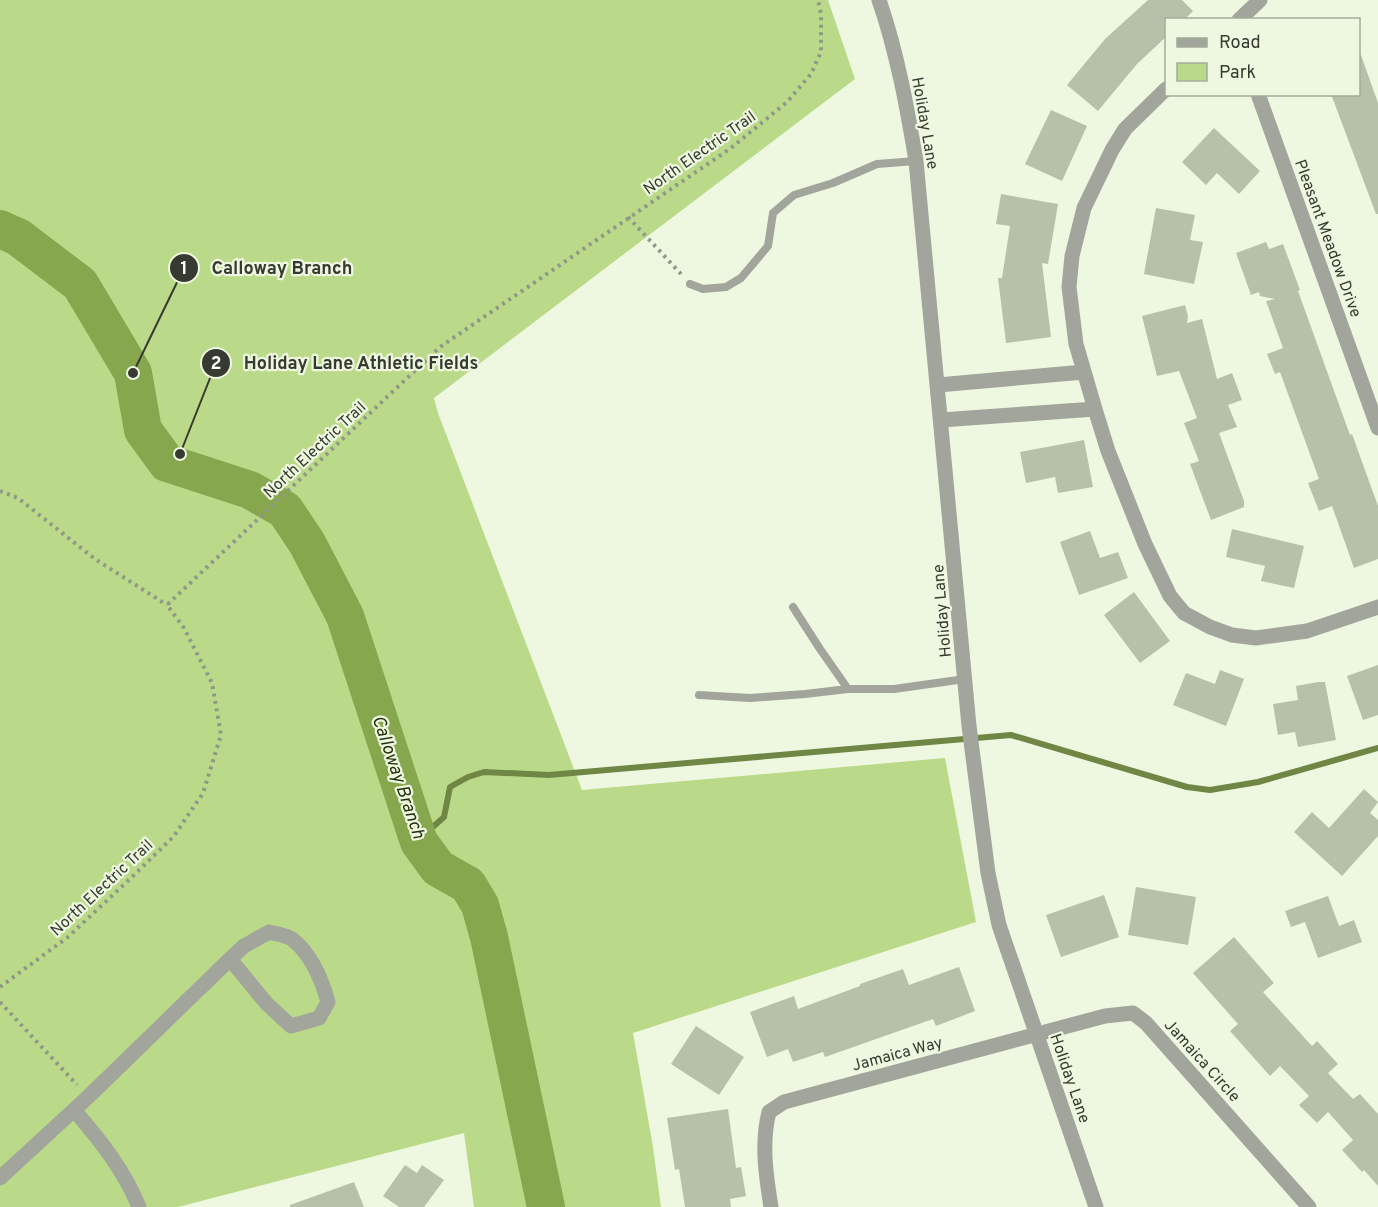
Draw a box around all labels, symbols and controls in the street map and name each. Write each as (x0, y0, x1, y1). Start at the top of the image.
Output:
legend (1165, 18, 1360, 96)
text: Road (1219, 32, 1261, 55)
text: Park (1219, 62, 1256, 85)
street label: Holiday Lane (906, 76, 942, 171)
street label: North Electric Trail (640, 107, 760, 200)
street label: Pleasant Meadow Drive (1289, 157, 1365, 320)
callout: Calloway Branch (169, 250, 364, 286)
text: 1 (180, 258, 188, 281)
text: Calloway Branch (212, 258, 352, 281)
callout: Holiday Lane Athletic Fields (201, 345, 490, 381)
text: 2 (210, 353, 222, 376)
text: Holiday Lane Athletic Fields (244, 353, 478, 376)
street label: North Electric Trail (260, 398, 371, 503)
street label: Holiday Lane (929, 563, 957, 658)
water label: Calloway Branch (366, 713, 429, 842)
street label: North Electric Trail (47, 836, 158, 941)
street label: Jamaica Circle (1159, 1016, 1244, 1107)
street label: Holiday Lane (1044, 1031, 1094, 1126)
street label: Jamaica Way (850, 1033, 945, 1077)

